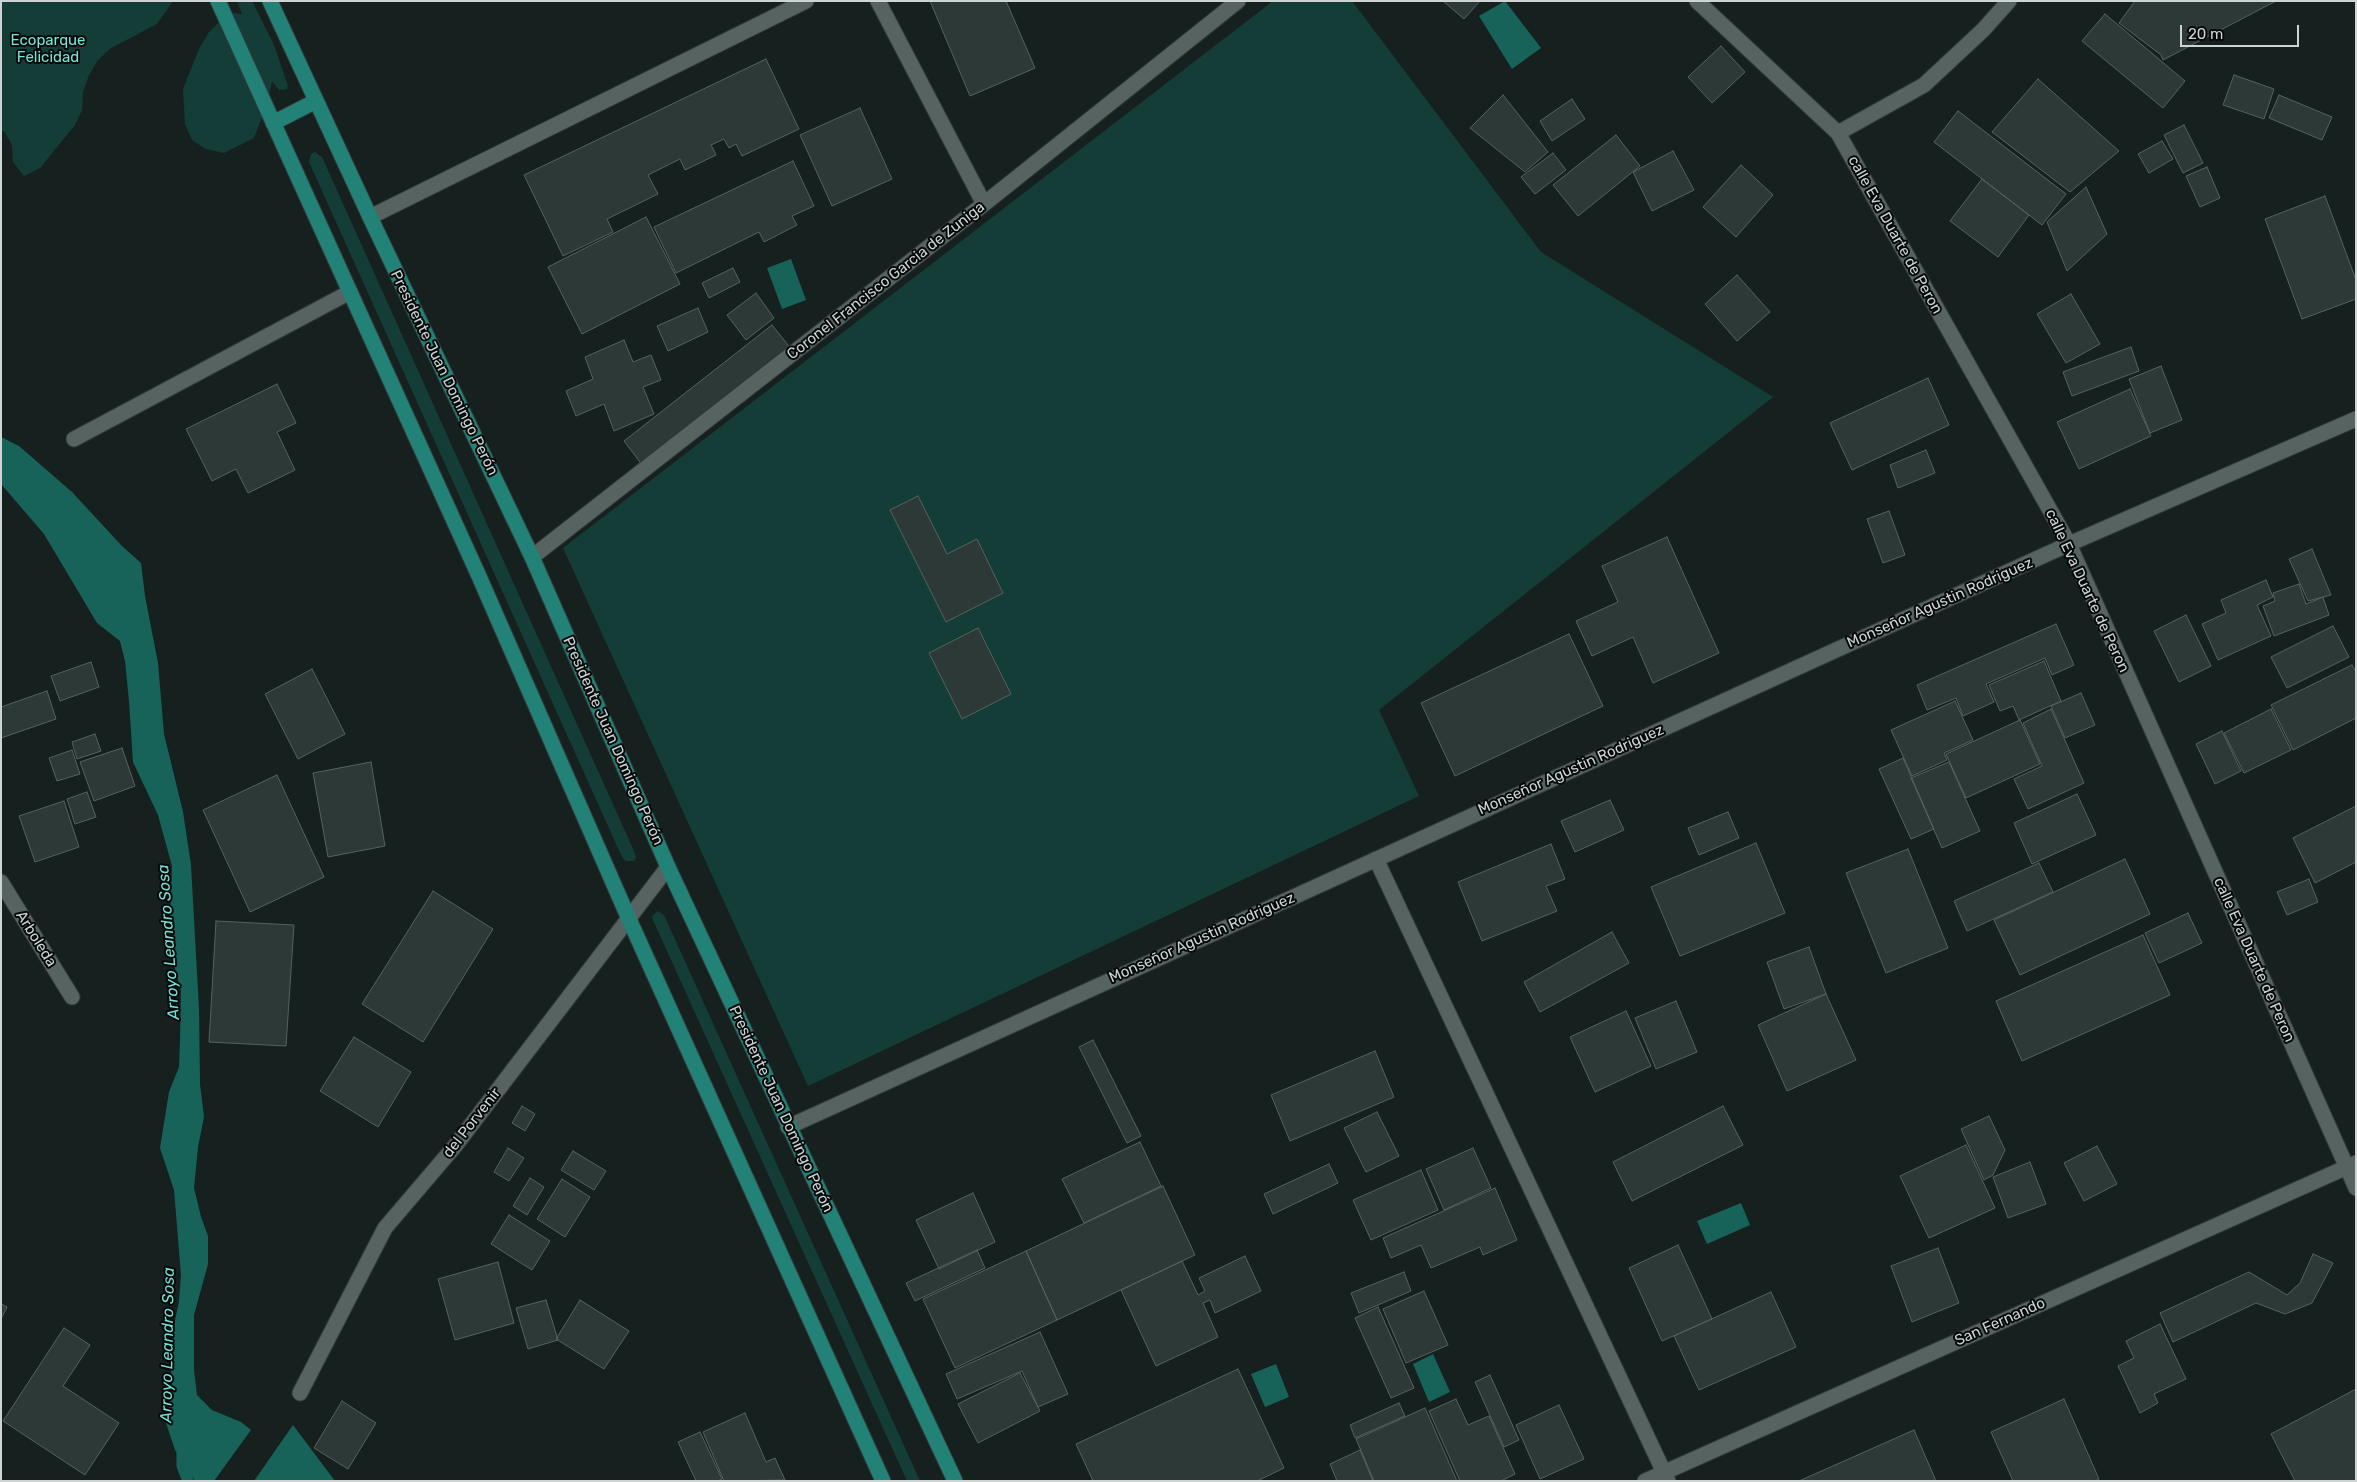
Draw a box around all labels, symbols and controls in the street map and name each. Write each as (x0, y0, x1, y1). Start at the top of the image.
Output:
scale bar (2182, 15, 2301, 47)
text: 20 m (2188, 25, 2223, 43)
park label: Ecoparque Felicidad (10, 32, 86, 67)
street label: calle Eva Duarte de Peron (1844, 153, 1946, 317)
street label: Coronel Francisco Garcia de Zuniga (784, 198, 988, 364)
street label: Presidente Juan Domingo Perón (386, 267, 502, 479)
street label: calle Eva Duarte de Peron (2041, 506, 2133, 676)
street label: Monseñor Agustin Rodriguez (1844, 554, 2036, 652)
street label: Presidente Juan Domingo Perón (559, 634, 667, 848)
street label: Monseñor Agustin Rodriguez (1475, 721, 1667, 819)
water label: Arroyo Leandro Sosa (154, 864, 184, 1020)
street label: calle Eva Duarte de Peron (2210, 875, 2298, 1045)
street label: Monseñor Agustin Rodriguez (1106, 889, 1298, 987)
street label: Arboleda (12, 908, 60, 970)
street label: Presidente Juan Domingo Perón (725, 1003, 837, 1215)
street label: del Porvenir (439, 1085, 505, 1161)
water label: Arroyo Leandro Sosa (157, 1267, 179, 1423)
street label: San Fernando (1952, 1294, 2048, 1350)

